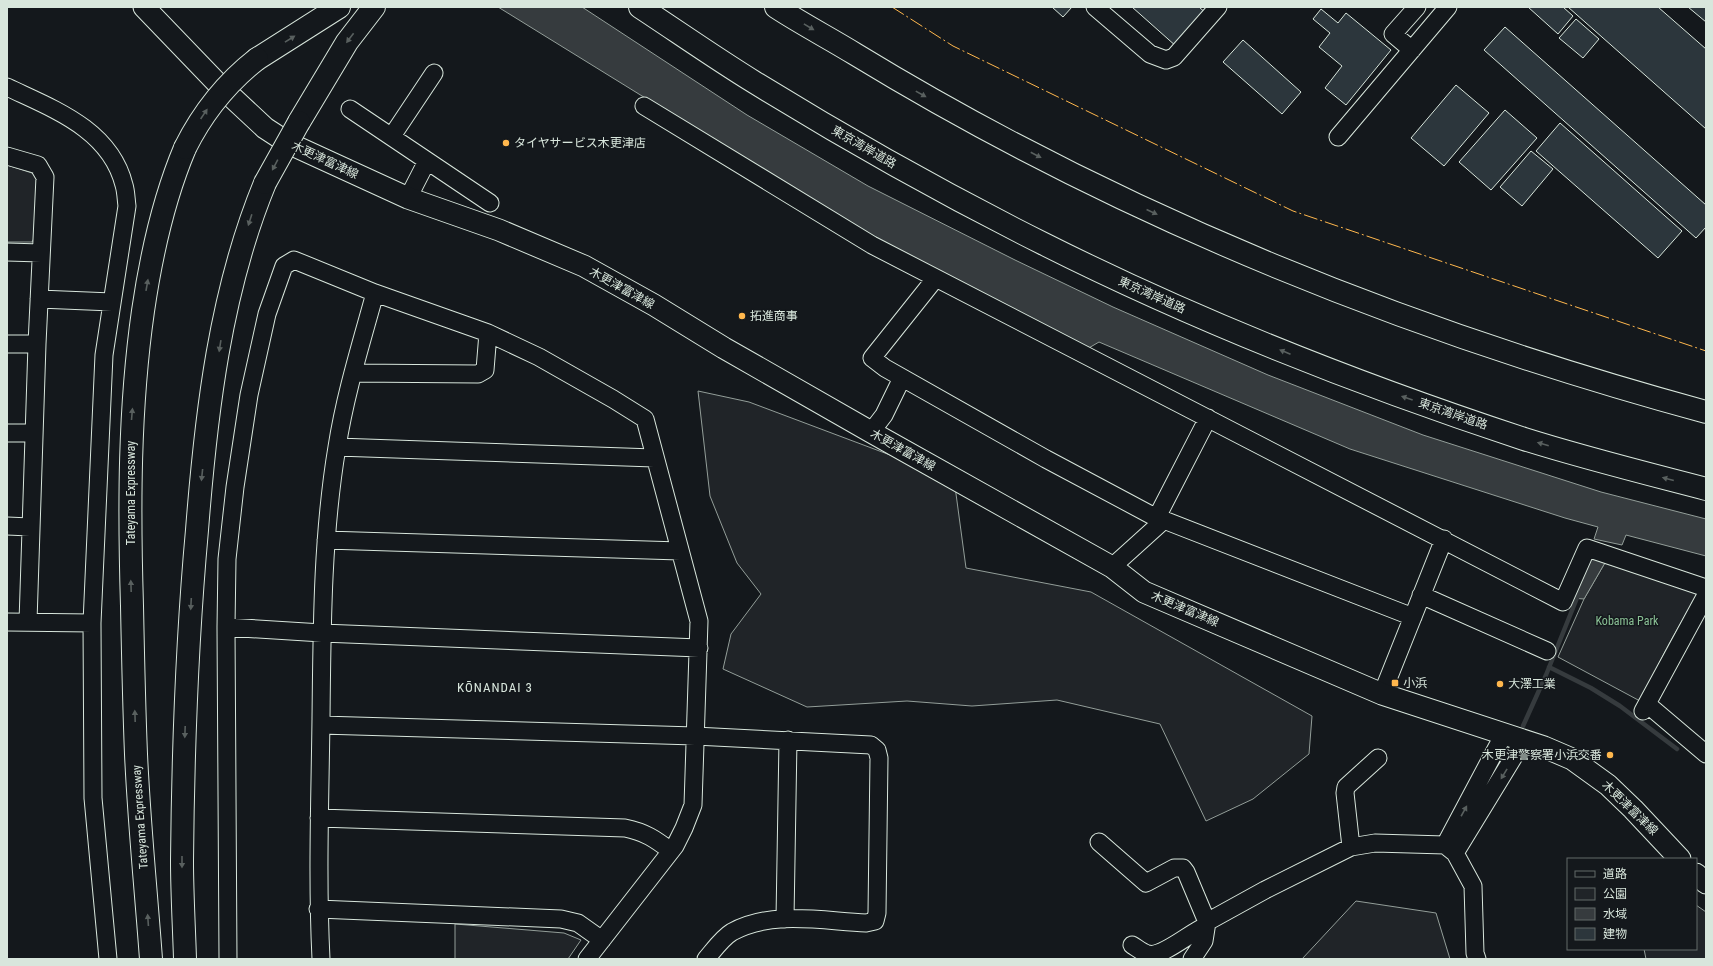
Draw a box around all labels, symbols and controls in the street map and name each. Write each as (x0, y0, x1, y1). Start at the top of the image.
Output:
one-way arrow (803, 24, 815, 31)
one-way arrow (346, 33, 354, 43)
one-way arrow (285, 35, 295, 43)
one-way arrow (915, 90, 927, 97)
one-way arrow (200, 109, 208, 120)
street label: 東京湾岸道路 (829, 123, 899, 171)
place label: タイヤサービス木更津店 (514, 136, 646, 150)
street label: 木更津富津線 (289, 138, 361, 182)
marker: タイヤサービス木更津店 (501, 138, 511, 148)
one-way arrow (1030, 152, 1041, 158)
one-way arrow (271, 159, 278, 170)
one-way arrow (1147, 209, 1158, 215)
one-way arrow (247, 214, 253, 226)
street label: 木更津富津線 (587, 264, 657, 312)
street label: 東京湾岸道路 (1116, 274, 1188, 316)
one-way arrow (144, 279, 150, 291)
place label: 拓進商事 (750, 309, 798, 323)
marker: 拓進商事 (737, 311, 747, 321)
one-way arrow (217, 340, 223, 352)
one-way arrow (1279, 348, 1291, 354)
one-way arrow (1401, 394, 1413, 400)
street label: 東京湾岸道路 (1417, 396, 1489, 432)
one-way arrow (129, 408, 136, 420)
street label: 木更津富津線 (868, 426, 938, 474)
street label: Tateyama Expressway (124, 441, 138, 545)
one-way arrow (1537, 441, 1549, 447)
one-way arrow (199, 469, 205, 481)
one-way arrow (1662, 476, 1674, 482)
one-way arrow (128, 579, 134, 592)
street label: 木更津富津線 (1149, 588, 1221, 630)
one-way arrow (188, 598, 195, 610)
park label: Kobama Park (1595, 614, 1659, 628)
place label: 小浜 (1403, 676, 1427, 690)
place label: 大澤工業 (1508, 677, 1556, 691)
marker: 小浜 (1390, 678, 1400, 688)
marker: 大澤工業 (1495, 679, 1505, 689)
district label: KŌNANDAI 3 (457, 680, 533, 695)
one-way arrow (131, 710, 138, 722)
one-way arrow (182, 726, 189, 738)
place label: 木更津警察署小浜交番 (1482, 748, 1602, 762)
marker: 木更津警察署小浜交番 (1605, 750, 1615, 760)
street label: Tateyama Expressway (129, 764, 151, 870)
one-way arrow (1500, 768, 1507, 780)
street label: 木更津富津線 (1599, 778, 1661, 838)
one-way arrow (1460, 805, 1467, 817)
one-way arrow (179, 856, 185, 869)
legend (1567, 858, 1697, 950)
text: 道路 (1603, 867, 1627, 881)
text: 公園 (1603, 887, 1627, 901)
text: 水域 (1603, 907, 1627, 921)
one-way arrow (145, 914, 151, 926)
text: 建物 (1603, 927, 1627, 941)

